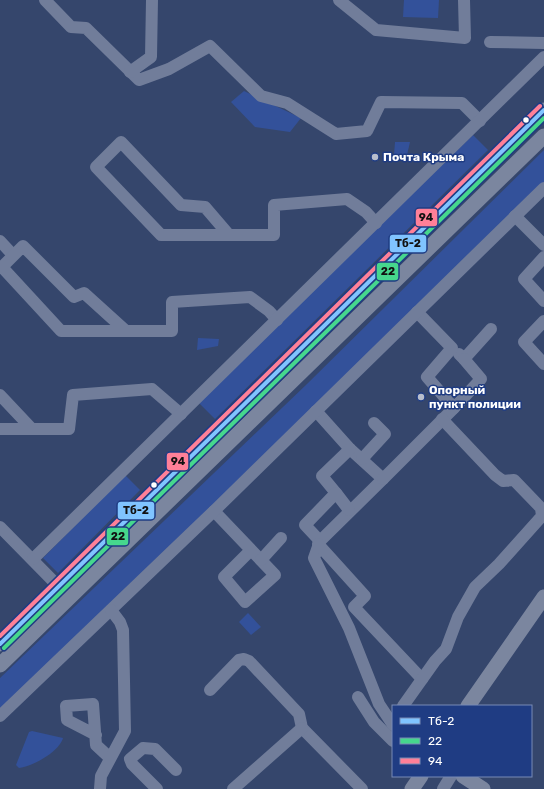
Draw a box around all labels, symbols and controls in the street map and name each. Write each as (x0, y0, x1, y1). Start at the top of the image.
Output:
unlabelled marker (521, 115, 531, 125)
place label: Почта Крыма (383, 150, 464, 164)
marker: Почта Крыма (370, 152, 380, 162)
line badge: 94 (415, 208, 438, 227)
text: 94 (419, 211, 434, 224)
line badge: Тб-2 (389, 234, 427, 253)
text: Тб-2 (395, 237, 421, 250)
line badge: 22 (376, 262, 399, 281)
text: 22 (381, 265, 395, 278)
place label: Опорный пункт полиции (429, 383, 521, 411)
marker: Опорный пункт полиции (416, 392, 426, 402)
line badge: 94 (166, 452, 189, 471)
text: 94 (171, 455, 186, 468)
unlabelled marker (149, 480, 159, 490)
line badge: Тб-2 (117, 501, 155, 520)
text: Тб-2 (123, 504, 149, 517)
line badge: 22 (106, 527, 129, 546)
text: 22 (111, 530, 125, 543)
legend (392, 705, 532, 777)
text: Тб-2 (428, 714, 454, 728)
text: 22 (428, 734, 442, 748)
text: 94 (428, 754, 443, 768)

